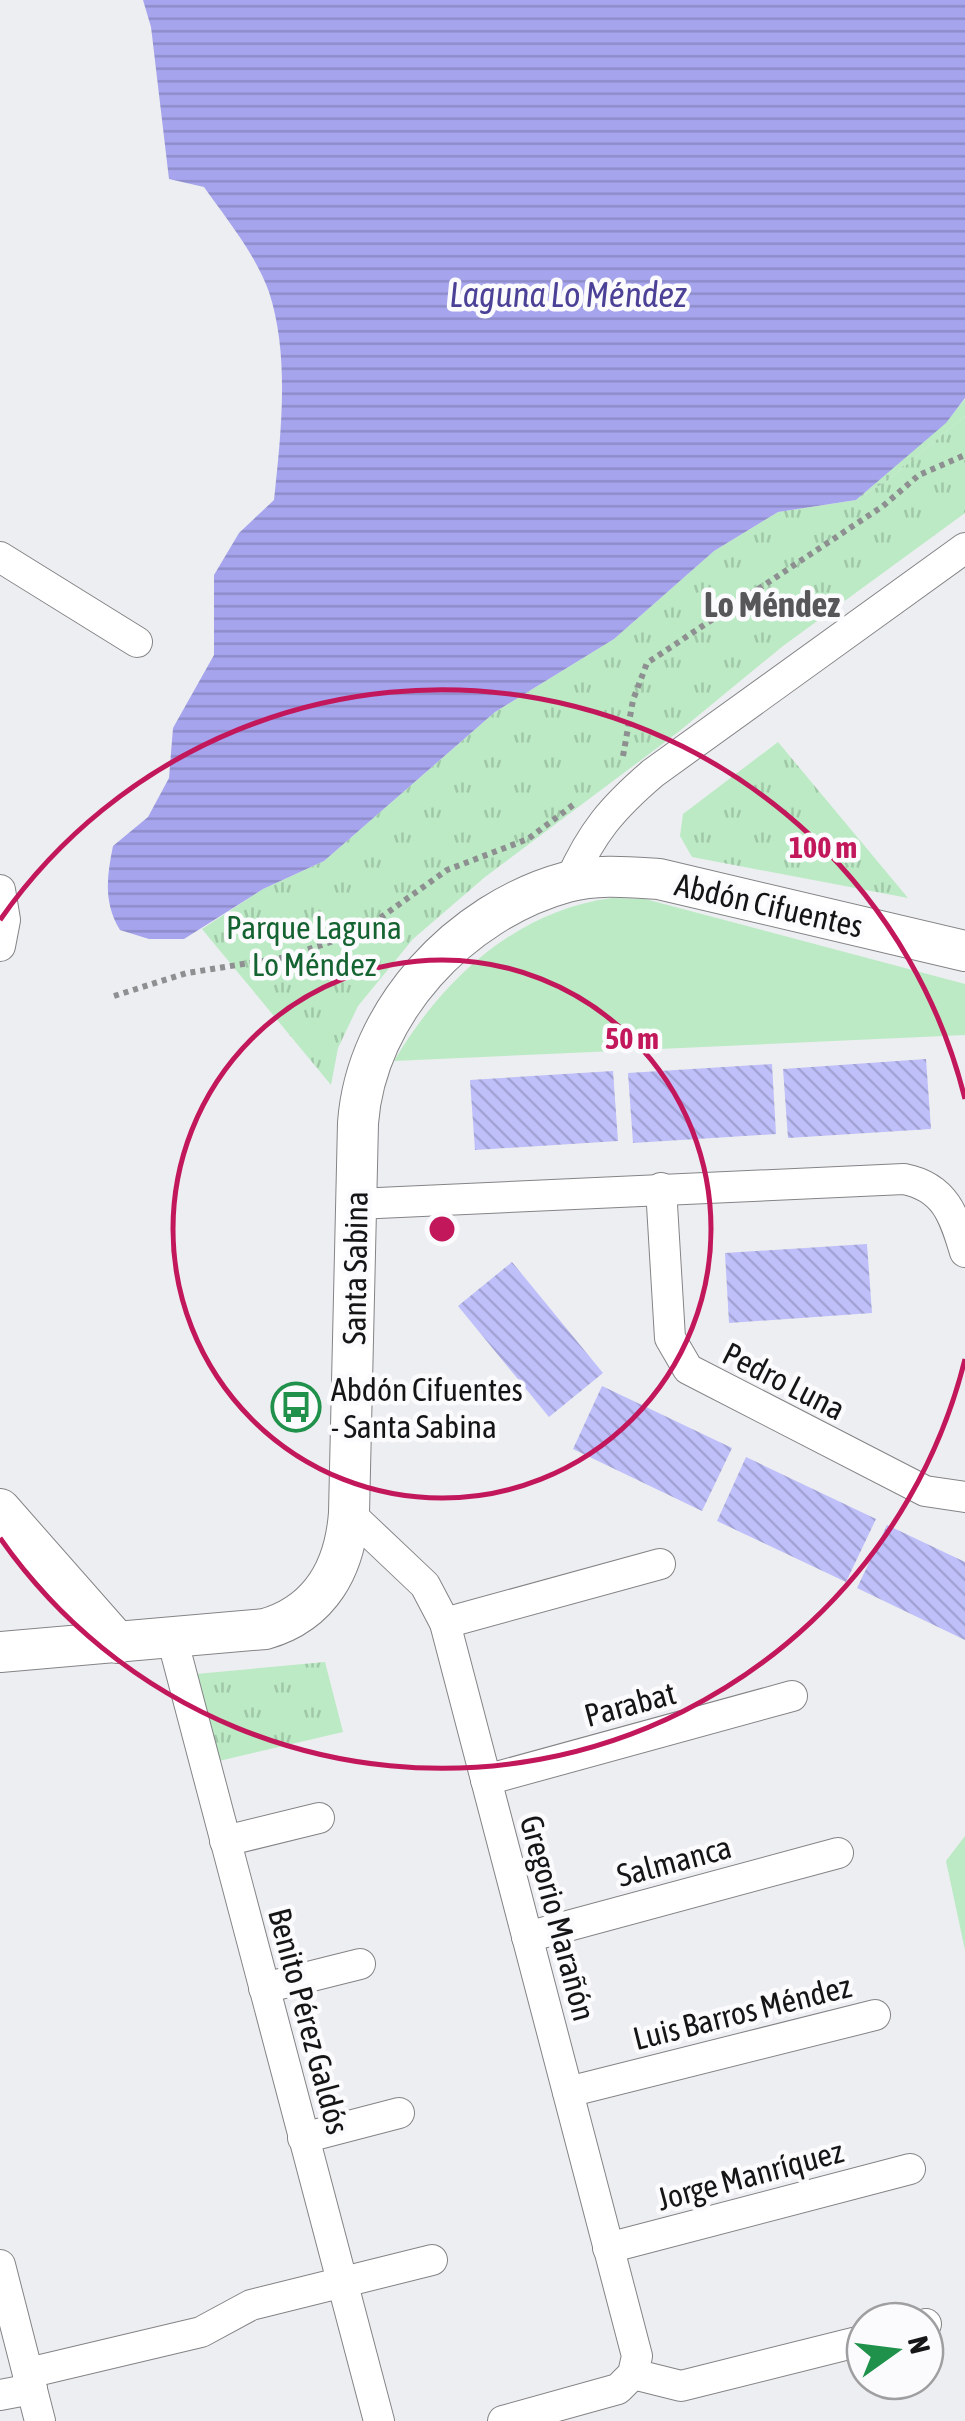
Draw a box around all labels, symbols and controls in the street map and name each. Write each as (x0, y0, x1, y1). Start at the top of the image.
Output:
water label: Laguna Lo Méndez (449, 274, 687, 314)
district label: Lo Méndez (704, 584, 840, 624)
text: 100 m (789, 830, 857, 864)
street label: Abdón Cifuentes (671, 865, 867, 945)
park label: Parque Laguna Lo Méndez (226, 909, 402, 983)
text: 50 m (605, 1021, 659, 1055)
street label: Santa Sabina (335, 1191, 375, 1345)
centre of rings (424, 1211, 460, 1247)
street label: Pedro Luna (717, 1335, 851, 1427)
place label: Abdón Cifuentes - Santa Sabina (331, 1371, 523, 1445)
bus stop icon: Abdón Cifuentes - Santa Sabina (270, 1381, 322, 1433)
street label: Parabat (580, 1674, 680, 1734)
street label: Gregorio Marañón (513, 1811, 603, 2025)
street label: Salmanca (613, 1828, 735, 1894)
street label: Benito Pérez Galdós (261, 1904, 357, 2138)
street label: Luis Barros Méndez (629, 1967, 855, 2057)
street label: Jorge Manríquez (653, 2132, 848, 2218)
north arrow (845, 2301, 945, 2401)
text: N (902, 2333, 937, 2357)

